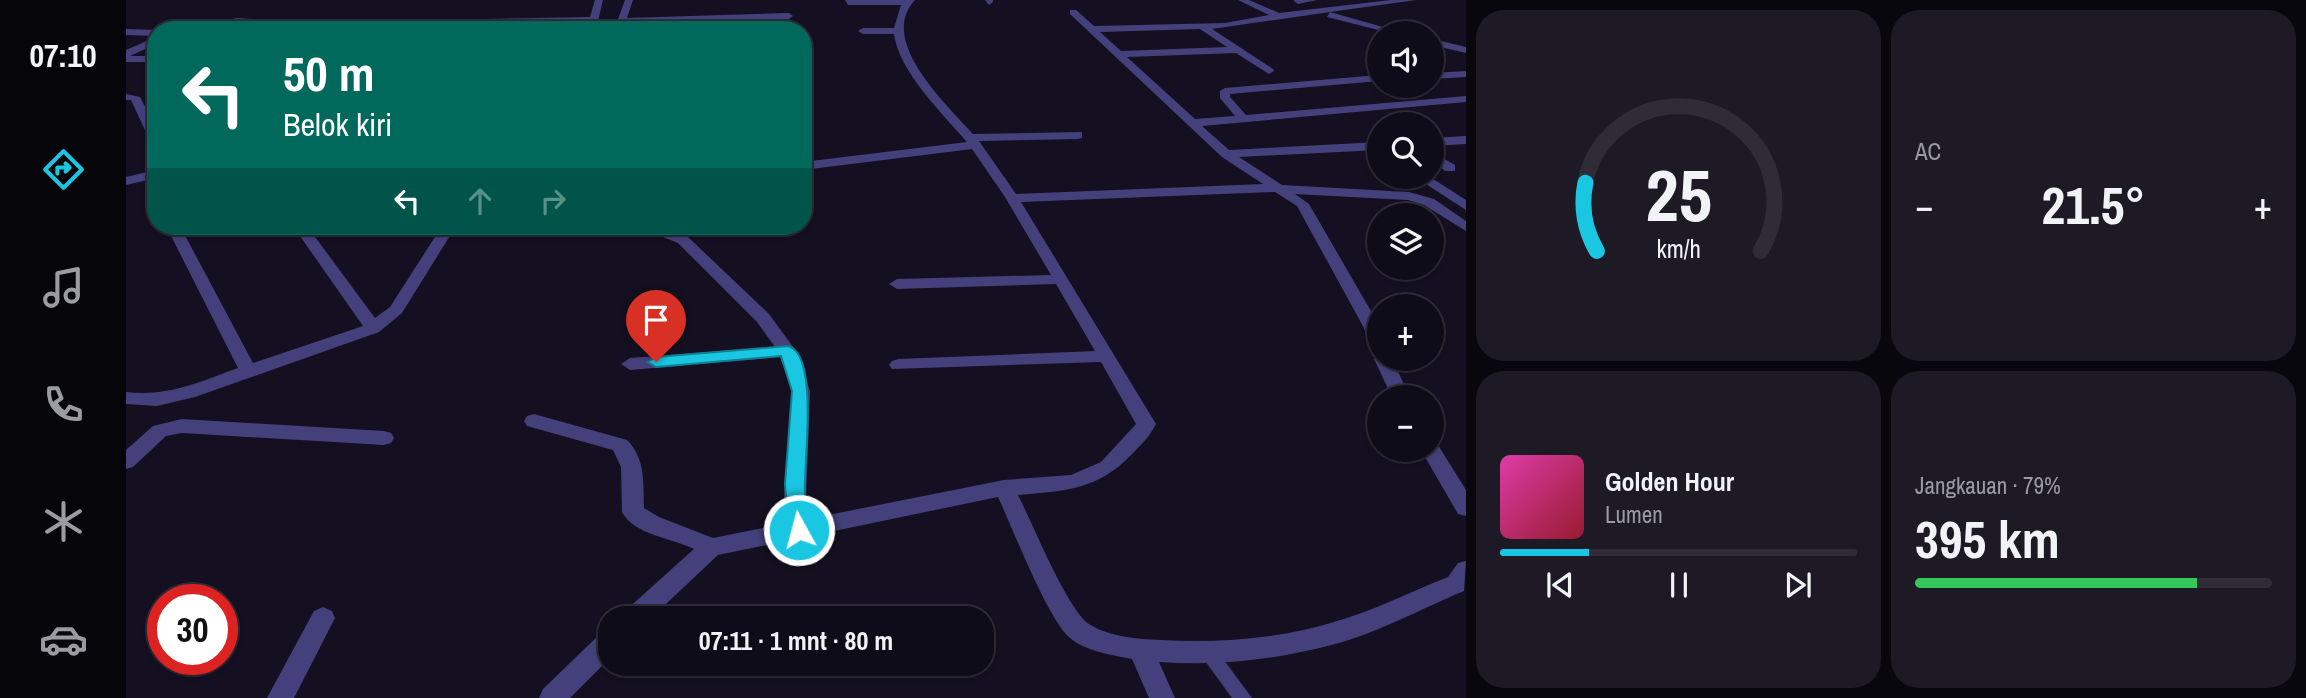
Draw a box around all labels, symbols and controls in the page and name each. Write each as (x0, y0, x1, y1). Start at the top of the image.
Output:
map controls (1367, 21, 1444, 462)
button: sound (1367, 21, 1444, 98)
text: 07:10 (29, 34, 97, 77)
text: 50 m (283, 40, 375, 106)
icon: left (168, 49, 259, 140)
text: Belok kiri (283, 103, 392, 146)
button: search (1367, 112, 1444, 189)
text: AC (1915, 136, 1941, 167)
icon: directions (39, 145, 88, 194)
text: 25 (1645, 147, 1712, 245)
text: 21.5° (2042, 170, 2145, 240)
text: − (1915, 180, 1933, 231)
text: + (2254, 180, 2272, 231)
icon: left (388, 182, 426, 220)
icon: ahead (461, 182, 499, 220)
icon: right (534, 182, 572, 220)
button: layers (1367, 203, 1444, 280)
text: km/h (1656, 232, 1701, 266)
icon: music (39, 263, 88, 312)
pin (626, 290, 686, 362)
button: + (1367, 294, 1444, 371)
icon: arrive (637, 301, 675, 339)
icon: phone (39, 380, 88, 429)
button: − (1367, 385, 1444, 462)
text: Golden Hour (1605, 464, 1734, 499)
text: Jangkauan · 79% (1915, 470, 2061, 501)
position arrow (762, 493, 836, 567)
icon: climate (39, 497, 88, 546)
text: Lumen (1605, 499, 1663, 530)
text: 395 km (1915, 504, 2060, 574)
icon: previous (1541, 566, 1579, 604)
icon: pause (1660, 566, 1698, 604)
icon: next (1779, 566, 1817, 604)
speed limit sign: 30 (147, 584, 238, 675)
icon: car (39, 615, 88, 664)
text: 07:11 · 1 mnt · 80 m (699, 623, 893, 658)

